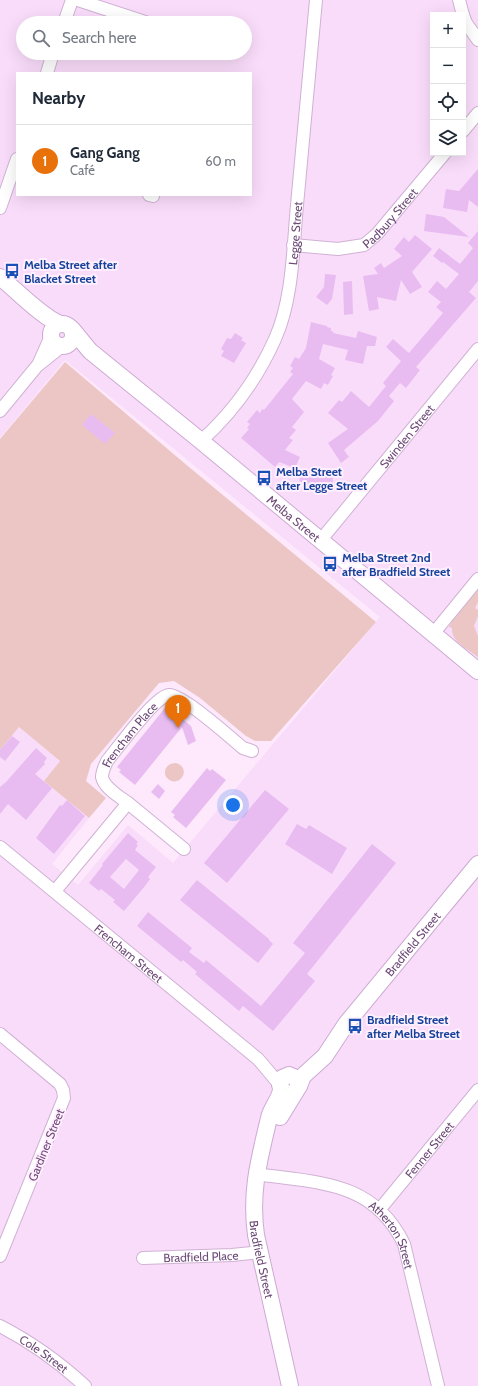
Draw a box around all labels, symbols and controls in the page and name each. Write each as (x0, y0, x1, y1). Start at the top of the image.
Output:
map controls (430, 12, 466, 156)
button: + (430, 12, 466, 48)
search box (16, 16, 252, 60)
icon: search (30, 27, 52, 49)
text: Search here (62, 29, 137, 47)
button: − (430, 48, 466, 84)
button: locate (430, 84, 466, 120)
text: Nearby (32, 88, 85, 108)
button: layers (430, 120, 466, 156)
text: Gang Gang (70, 144, 140, 162)
text: 1 (43, 153, 47, 169)
text: 60 m (205, 153, 236, 169)
text: Café (70, 162, 95, 178)
street label: Padbury Street (359, 185, 420, 251)
street label: Legge Street (285, 201, 305, 266)
place label: Melba Street after Blacket Street (24, 257, 117, 286)
bus stop icon: Melba Street after Blacket Street (3, 262, 21, 280)
street label: Swinden Street (376, 401, 437, 471)
place label: Melba Street after Legge Street (276, 464, 367, 493)
bus stop icon: Melba Street after Legge Street (255, 469, 273, 487)
street label: Melba Street (264, 492, 323, 544)
place label: Melba Street 2nd after Bradfield Street (342, 550, 450, 579)
bus stop icon: Melba Street 2nd after Bradfield Street (321, 555, 339, 573)
pin: 1 (165, 695, 191, 728)
street label: Frencham Place (98, 699, 160, 769)
your location (223, 795, 243, 815)
street label: Bradfield Street (381, 908, 443, 979)
street label: Frencham Street (92, 921, 166, 986)
place label: Bradfield Street after Melba Street (367, 1012, 460, 1041)
bus stop icon: Bradfield Street after Melba Street (346, 1017, 364, 1035)
street label: Gardiner Street (25, 1107, 67, 1183)
street label: Fenner Street (401, 1118, 457, 1181)
street label: Atherton Street (366, 1197, 417, 1270)
street label: Bradfield Street (247, 1220, 277, 1299)
street label: Bradfield Place (163, 1247, 239, 1265)
street label: Cole Street (17, 1331, 72, 1376)

